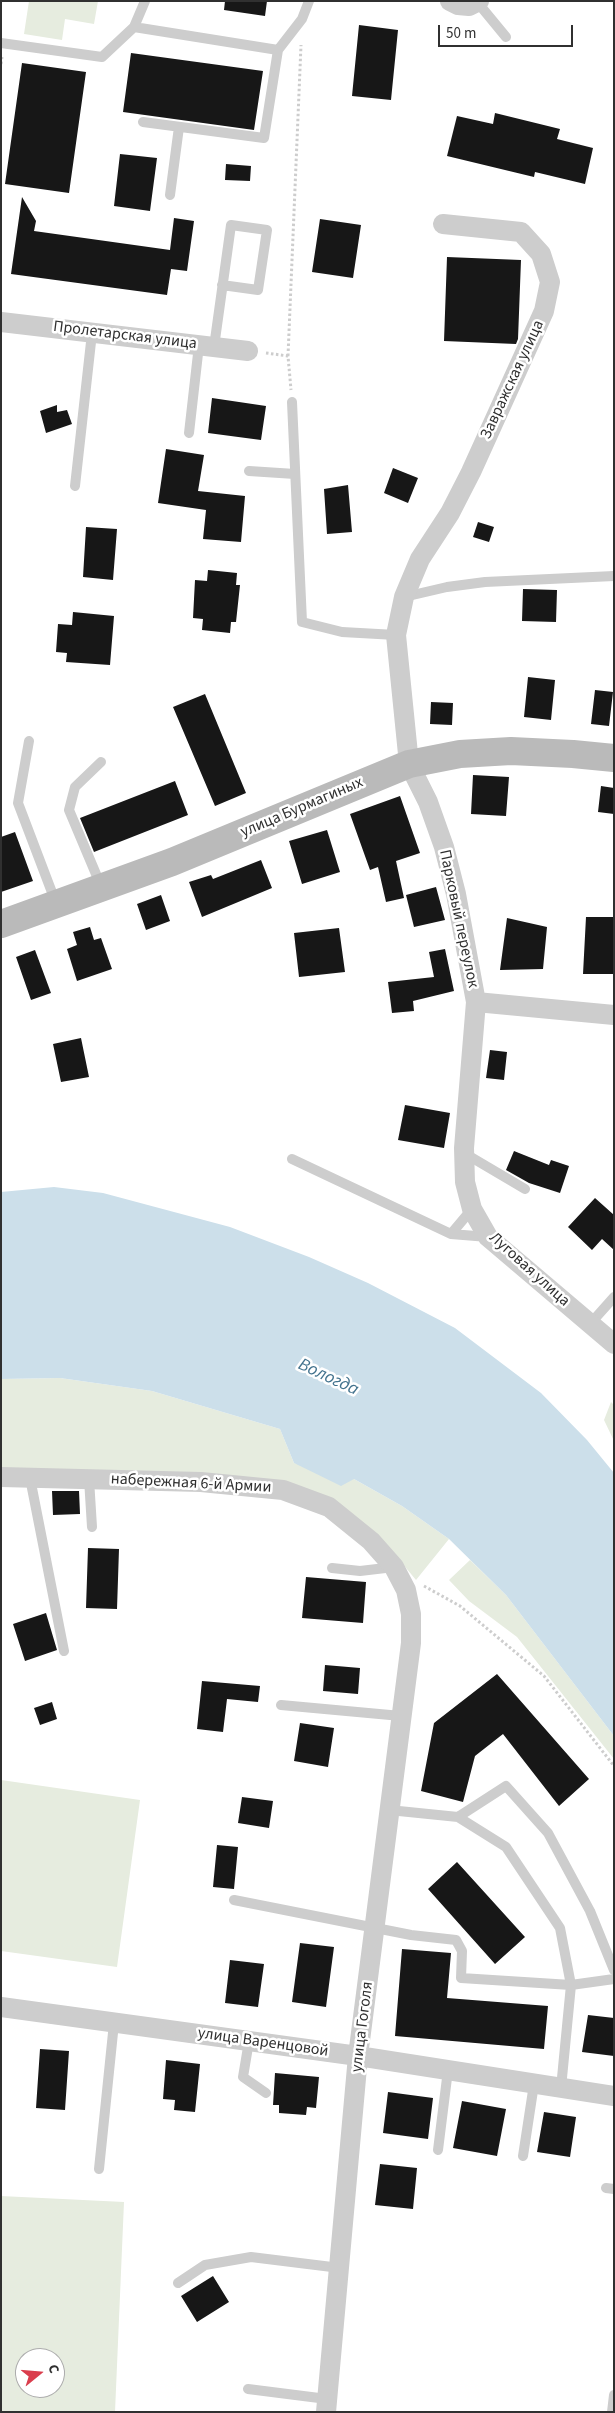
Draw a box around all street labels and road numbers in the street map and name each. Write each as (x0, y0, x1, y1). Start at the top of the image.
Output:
street label: Пролетарская улица (52, 318, 198, 354)
street label: Завражская улица (477, 318, 549, 442)
street label: улица Бурмагиных (238, 774, 366, 842)
street label: Парковый переулок (434, 848, 482, 990)
street label: Луговая улица (485, 1229, 573, 1311)
street label: набережная 6-й Армии (110, 1470, 272, 1498)
street label: улица Гоголя (348, 1980, 378, 2074)
street label: улица Варенцовой (196, 2024, 330, 2062)

